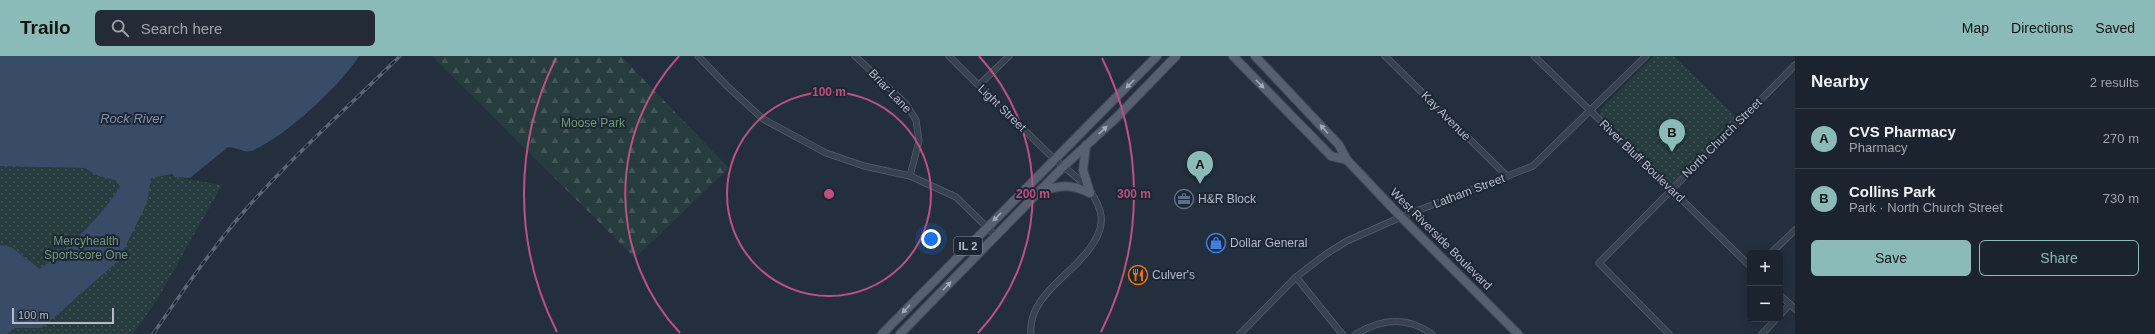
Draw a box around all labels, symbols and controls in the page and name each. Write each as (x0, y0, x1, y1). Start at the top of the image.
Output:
search box (95, 10, 375, 46)
text: Trailo (20, 17, 71, 38)
icon: search (109, 17, 131, 39)
text: Search here (141, 20, 222, 37)
text: Map (1962, 20, 1989, 36)
text: Directions (2011, 20, 2073, 36)
text: Saved (2095, 20, 2135, 36)
street label: Briar Lane (866, 66, 914, 116)
text: Nearby (1811, 72, 1869, 91)
text: 2 results (2090, 75, 2139, 90)
one-way arrow (1125, 79, 1135, 89)
one-way arrow (1255, 79, 1265, 89)
street label: Light Street (975, 82, 1029, 135)
text: 100 m (812, 85, 846, 99)
street label: Kay Avenue (1418, 88, 1474, 144)
street label: North Church Street (1679, 95, 1765, 181)
water label: Rock River (100, 111, 164, 126)
park label: Moose Park (561, 116, 626, 130)
street label: River Bluff Boulevard (1597, 117, 1687, 205)
pin: B (1659, 119, 1685, 152)
text: CVS Pharmacy (1849, 123, 1956, 140)
one-way arrow (1319, 124, 1329, 134)
one-way arrow (1098, 126, 1107, 135)
text: A (1819, 131, 1829, 146)
text: 270 m (2103, 131, 2139, 146)
text: Pharmacy (1849, 140, 1908, 155)
pin: A (1187, 151, 1213, 184)
street label: Latham Street (1431, 171, 1507, 211)
text: Collins Park (1849, 183, 1936, 200)
street label: West Riverside Boulevard (1387, 185, 1495, 293)
centre of rings (822, 187, 836, 201)
text: 200 m (1016, 187, 1050, 201)
text: 300 m (1117, 187, 1151, 201)
office icon: H&R Block (1173, 188, 1195, 210)
text: B (1819, 191, 1829, 206)
text: 730 m (2103, 191, 2139, 206)
place label: H&R Block (1198, 192, 1257, 206)
text: Park · North Church Street (1849, 200, 2003, 215)
one-way arrow (992, 212, 1002, 221)
your location (921, 229, 941, 249)
shop icon: Dollar General (1205, 232, 1227, 254)
park label: Mercyhealth Sportscore One (44, 234, 128, 262)
place label: Dollar General (1230, 236, 1307, 250)
road number: IL 2 (954, 237, 982, 255)
button: Save (1811, 240, 1971, 276)
button: Share (1979, 240, 2139, 276)
map controls (1747, 250, 1783, 322)
button: + (1747, 250, 1783, 286)
restaurant icon: Culver's (1127, 264, 1149, 286)
place label: Culver's (1152, 268, 1195, 282)
one-way arrow (942, 281, 952, 291)
button: − (1747, 286, 1783, 322)
one-way arrow (901, 304, 911, 314)
scale bar (12, 306, 114, 325)
text: 100 m (18, 309, 49, 321)

